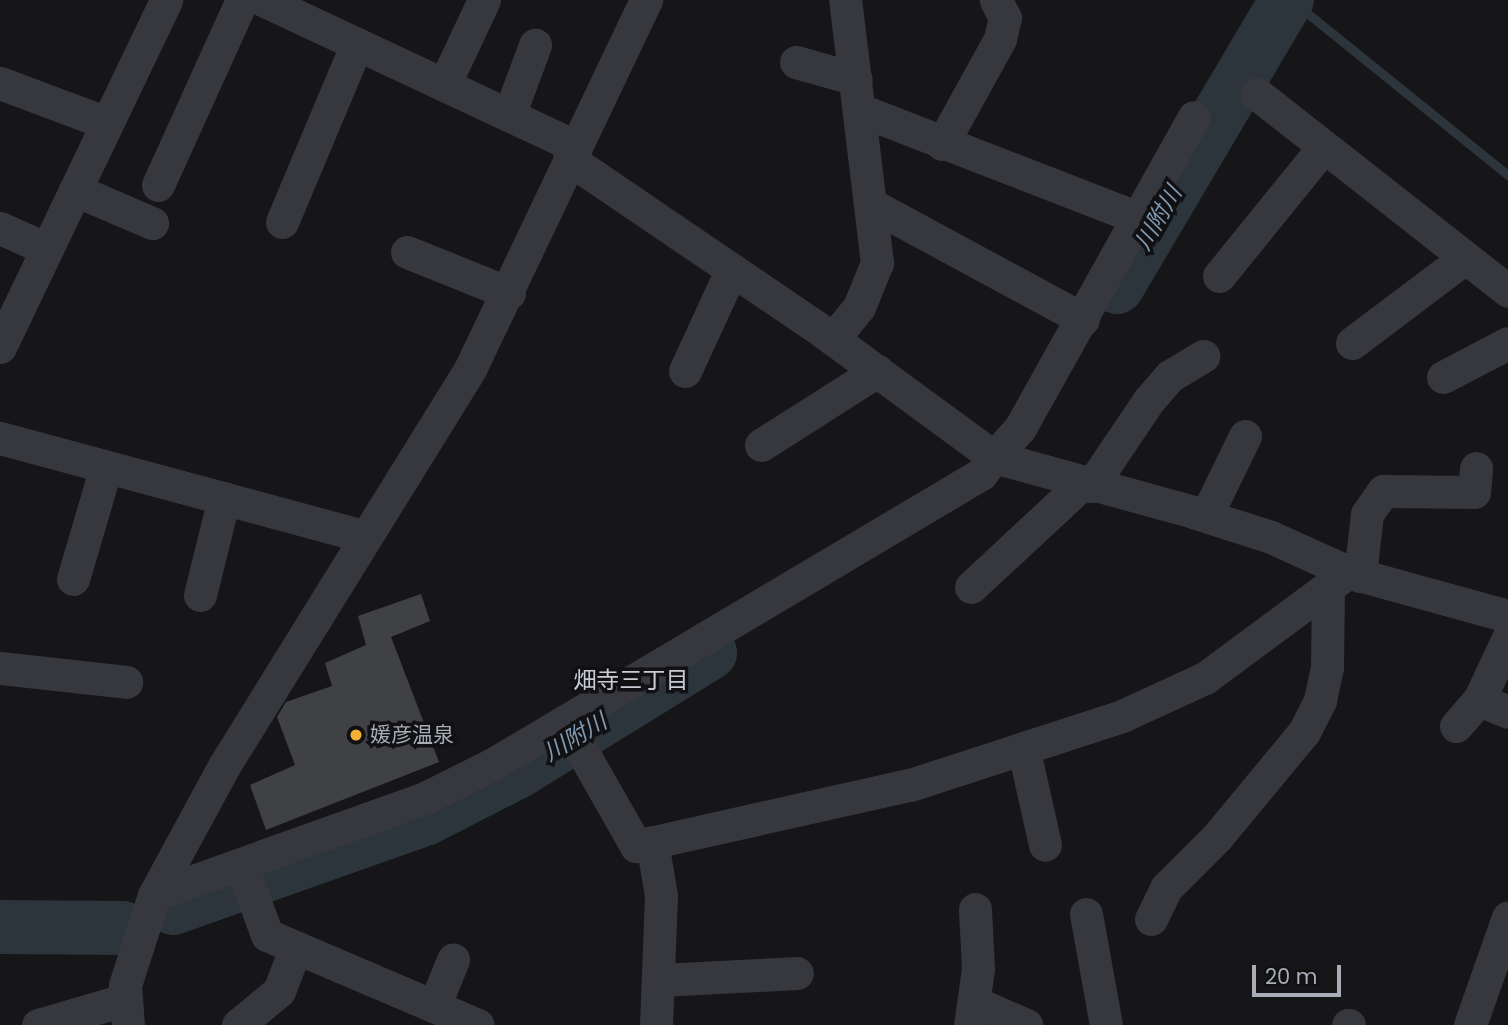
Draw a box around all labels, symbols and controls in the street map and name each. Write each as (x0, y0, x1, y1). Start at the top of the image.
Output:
water label: 川附川 (1129, 181, 1187, 255)
district label: 畑寺三丁目 (574, 666, 688, 694)
water label: 川附川 (538, 707, 612, 767)
place label: 媛彦温泉 (370, 722, 454, 748)
marker: 媛彦温泉 (348, 727, 364, 743)
scale bar (1256, 951, 1345, 995)
text: 20 m (1265, 962, 1318, 991)

